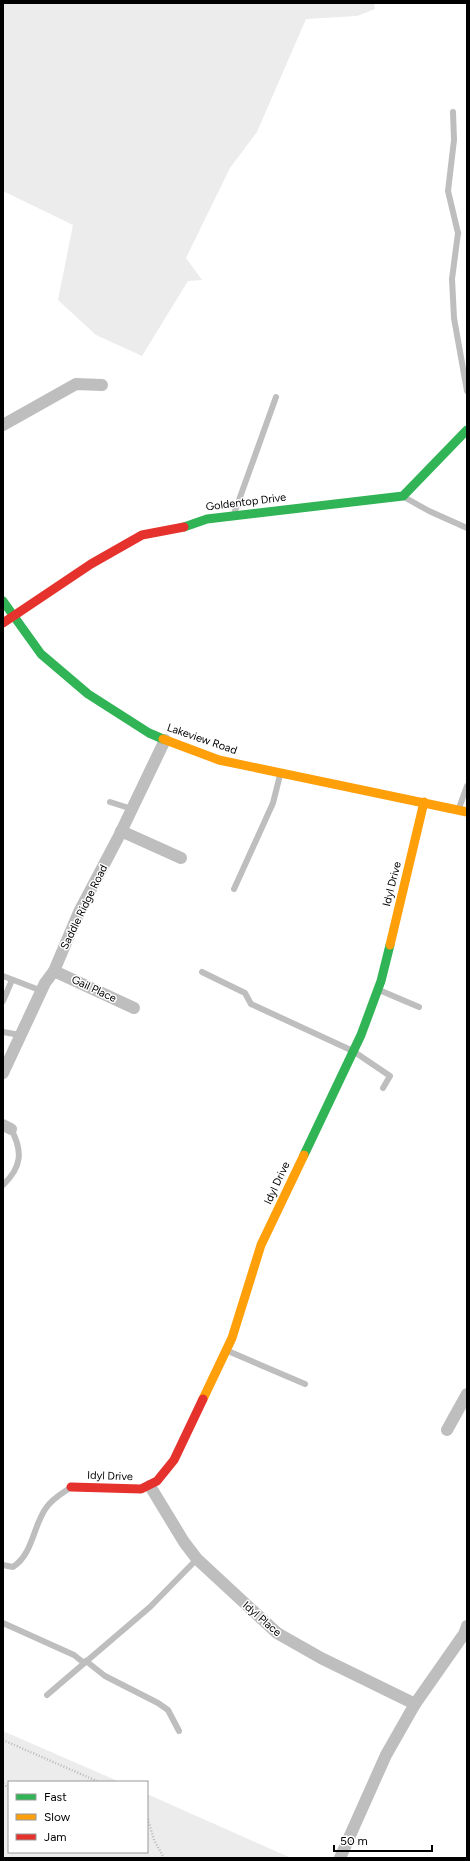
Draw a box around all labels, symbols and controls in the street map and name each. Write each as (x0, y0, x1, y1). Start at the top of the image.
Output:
street label: Goldentop Drive (205, 491, 287, 513)
street label: Lakeview Road (165, 721, 239, 757)
street label: Idyl Drive (380, 860, 404, 908)
street label: Saddle Ridge Road (58, 862, 110, 952)
street label: Gail Place (69, 973, 119, 1005)
street label: Idyl Drive (261, 1159, 293, 1207)
street label: Idyl Drive (87, 1469, 133, 1483)
street label: Idyl Place (240, 1599, 284, 1639)
legend (8, 1781, 148, 1853)
text: Fast (44, 1790, 67, 1804)
text: Slow (44, 1810, 71, 1824)
scale bar (334, 1827, 432, 1853)
text: Jam (44, 1830, 67, 1844)
text: 50 m (340, 1834, 368, 1848)

